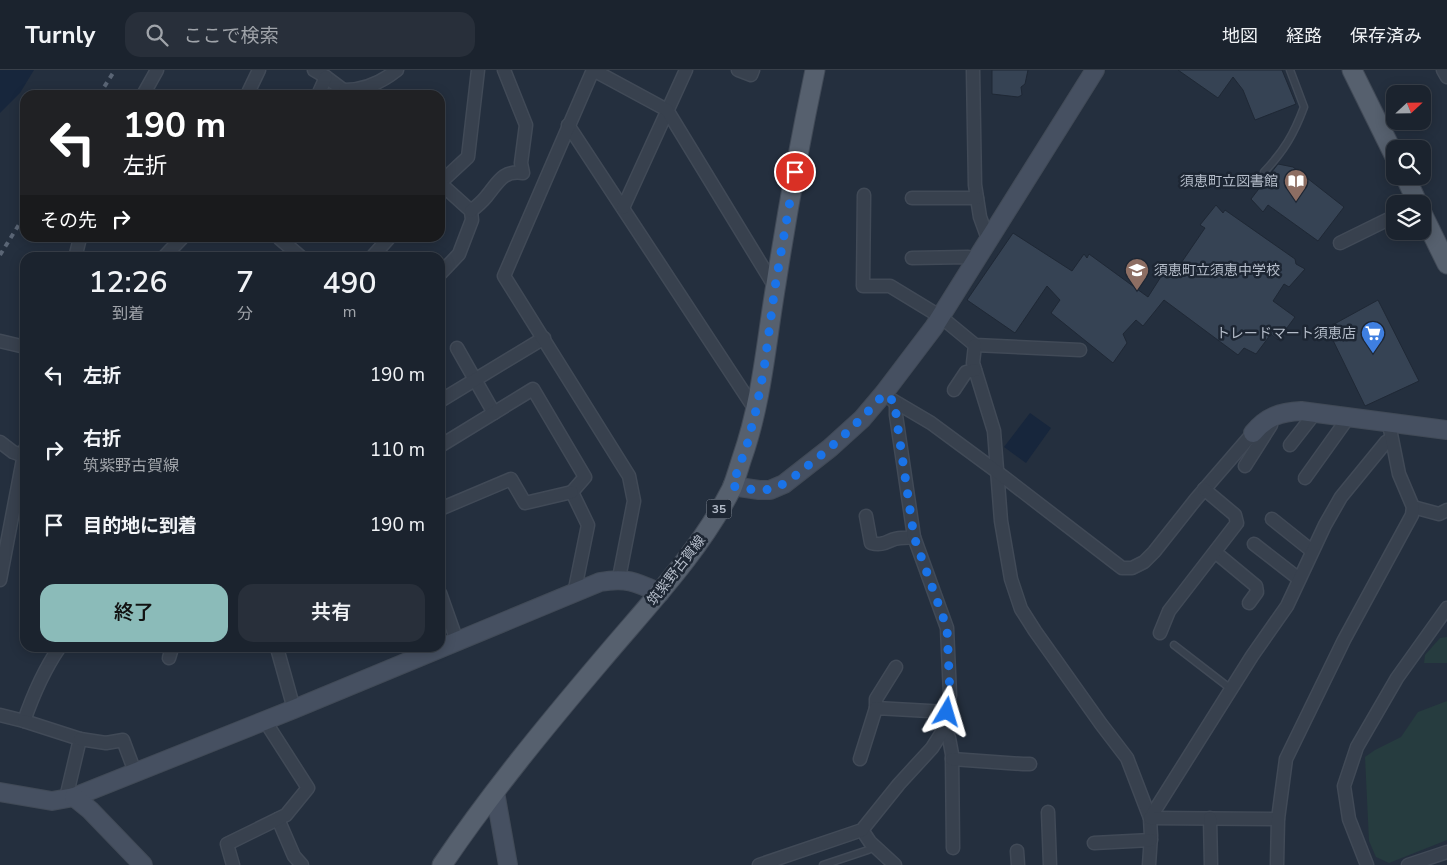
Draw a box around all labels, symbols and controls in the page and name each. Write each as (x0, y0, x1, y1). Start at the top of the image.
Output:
search box (125, 12, 475, 57)
text: Turnly (25, 19, 95, 51)
icon: search (143, 21, 171, 49)
text: ここで検索 (183, 23, 278, 49)
text: 地図 (1222, 24, 1258, 48)
text: 経路 (1286, 24, 1322, 48)
text: 保存済み (1350, 24, 1422, 48)
north arrow (1386, 85, 1431, 130)
map controls (1386, 85, 1431, 240)
text: 190 m (123, 102, 226, 149)
icon: left (40, 110, 105, 175)
button: search (1386, 140, 1431, 185)
text: 左折 (123, 151, 167, 181)
pin (774, 151, 816, 193)
icon: arrive (781, 158, 809, 186)
library icon: 須恵町立図書館 (1283, 168, 1309, 202)
place label: 須恵町立図書館 (1180, 172, 1278, 191)
button: layers (1386, 195, 1431, 240)
icon: right (107, 205, 135, 233)
text: その先 (40, 208, 97, 234)
school or university icon: 須恵町立須恵中学校 (1124, 257, 1150, 291)
place label: 須恵町立須恵中学校 (1154, 261, 1280, 280)
text: 12:26 (88, 262, 168, 303)
text: 7 (236, 262, 254, 303)
text: 490 (323, 263, 377, 304)
text: m (343, 301, 356, 323)
text: 到着 (112, 303, 144, 325)
text: 分 (237, 303, 253, 325)
supermarket icon: トレードマート須恵店 (1360, 320, 1386, 354)
place label: トレードマート須恵店 (1216, 324, 1356, 343)
icon: left (40, 361, 68, 389)
text: 190 m (370, 362, 425, 388)
text: 左折 (83, 363, 121, 389)
text: 右折 (83, 426, 121, 452)
icon: right (40, 436, 68, 464)
text: 110 m (370, 437, 425, 463)
text: 筑紫野古賀線 (83, 455, 179, 477)
road number: 35 (706, 499, 732, 518)
icon: arrive (40, 511, 68, 539)
text: 190 m (370, 512, 425, 538)
text: 目的地に到着 (83, 513, 197, 539)
street label: 筑紫野古賀線 (643, 531, 710, 609)
button: 終了 (40, 584, 228, 642)
button: 共有 (238, 584, 425, 642)
position arrow (920, 685, 972, 737)

